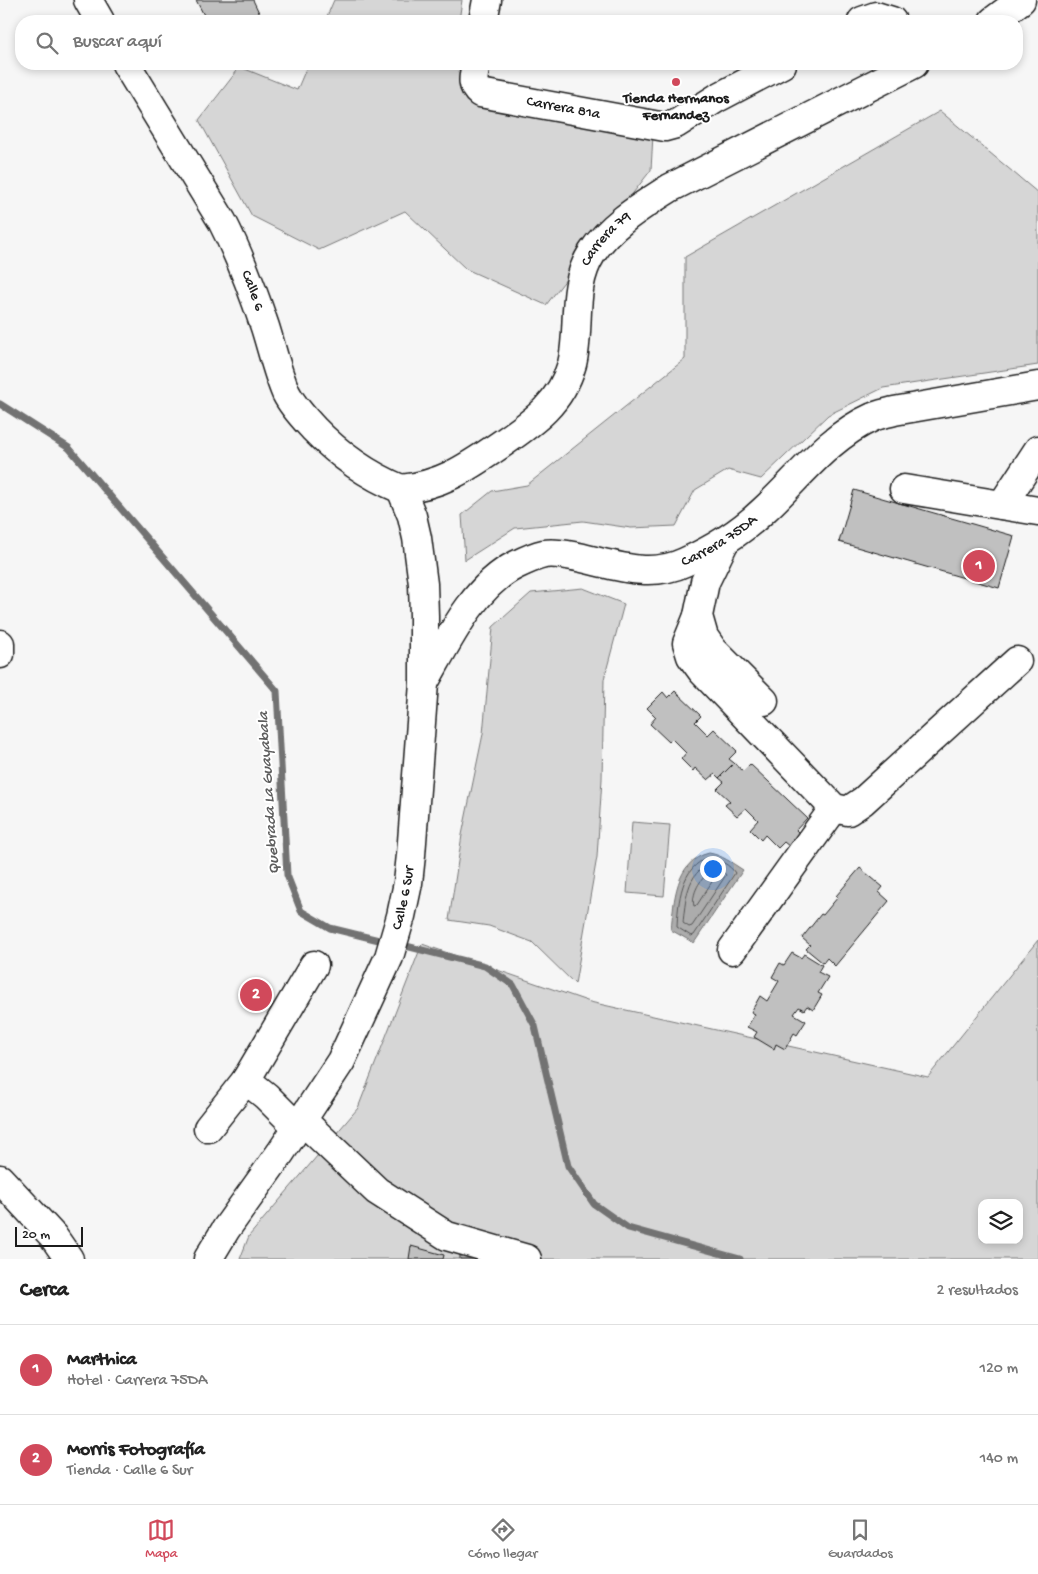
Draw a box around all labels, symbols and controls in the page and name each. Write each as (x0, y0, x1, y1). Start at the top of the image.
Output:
search box (15, 15, 1023, 70)
icon: search (33, 29, 61, 57)
text: Buscar aquí (73, 31, 162, 54)
marker: Tienda Hermanos Fernandez (670, 76, 682, 88)
place label: Tienda Hermanos Fernandez (622, 90, 730, 125)
street label: Carrera 81a (525, 93, 602, 124)
street label: Carrera 79 (577, 208, 635, 269)
street label: Calle 6 (236, 268, 268, 314)
street label: Carrera 75DA (679, 510, 762, 571)
pin: 1 (963, 547, 995, 585)
water label: Quebrada La Guayabala (255, 710, 285, 875)
your location (700, 856, 726, 882)
street label: Calle 6 Sur (388, 864, 419, 932)
pin: 2 (240, 976, 272, 1014)
map controls (978, 1199, 1023, 1244)
button: layers (978, 1199, 1023, 1244)
scale bar (15, 1224, 82, 1247)
text: 20 m (22, 1227, 50, 1244)
text: Cerca (20, 1279, 68, 1304)
text: 2 resultados (937, 1282, 1018, 1301)
text: Marthica (67, 1349, 137, 1372)
text: 1 (33, 1360, 39, 1379)
text: 120 m (979, 1360, 1018, 1379)
text: Hotel · Carrera 75DA (67, 1372, 207, 1391)
text: Morris Fotografía (67, 1439, 205, 1462)
text: 2 (32, 1450, 40, 1469)
text: 140 m (980, 1450, 1018, 1469)
text: Tienda · Calle 6 Sur (67, 1462, 192, 1481)
tab: Mapa (145, 1516, 177, 1563)
tab: Cómo llegar (468, 1516, 537, 1563)
tab: Guardados (828, 1516, 893, 1563)

